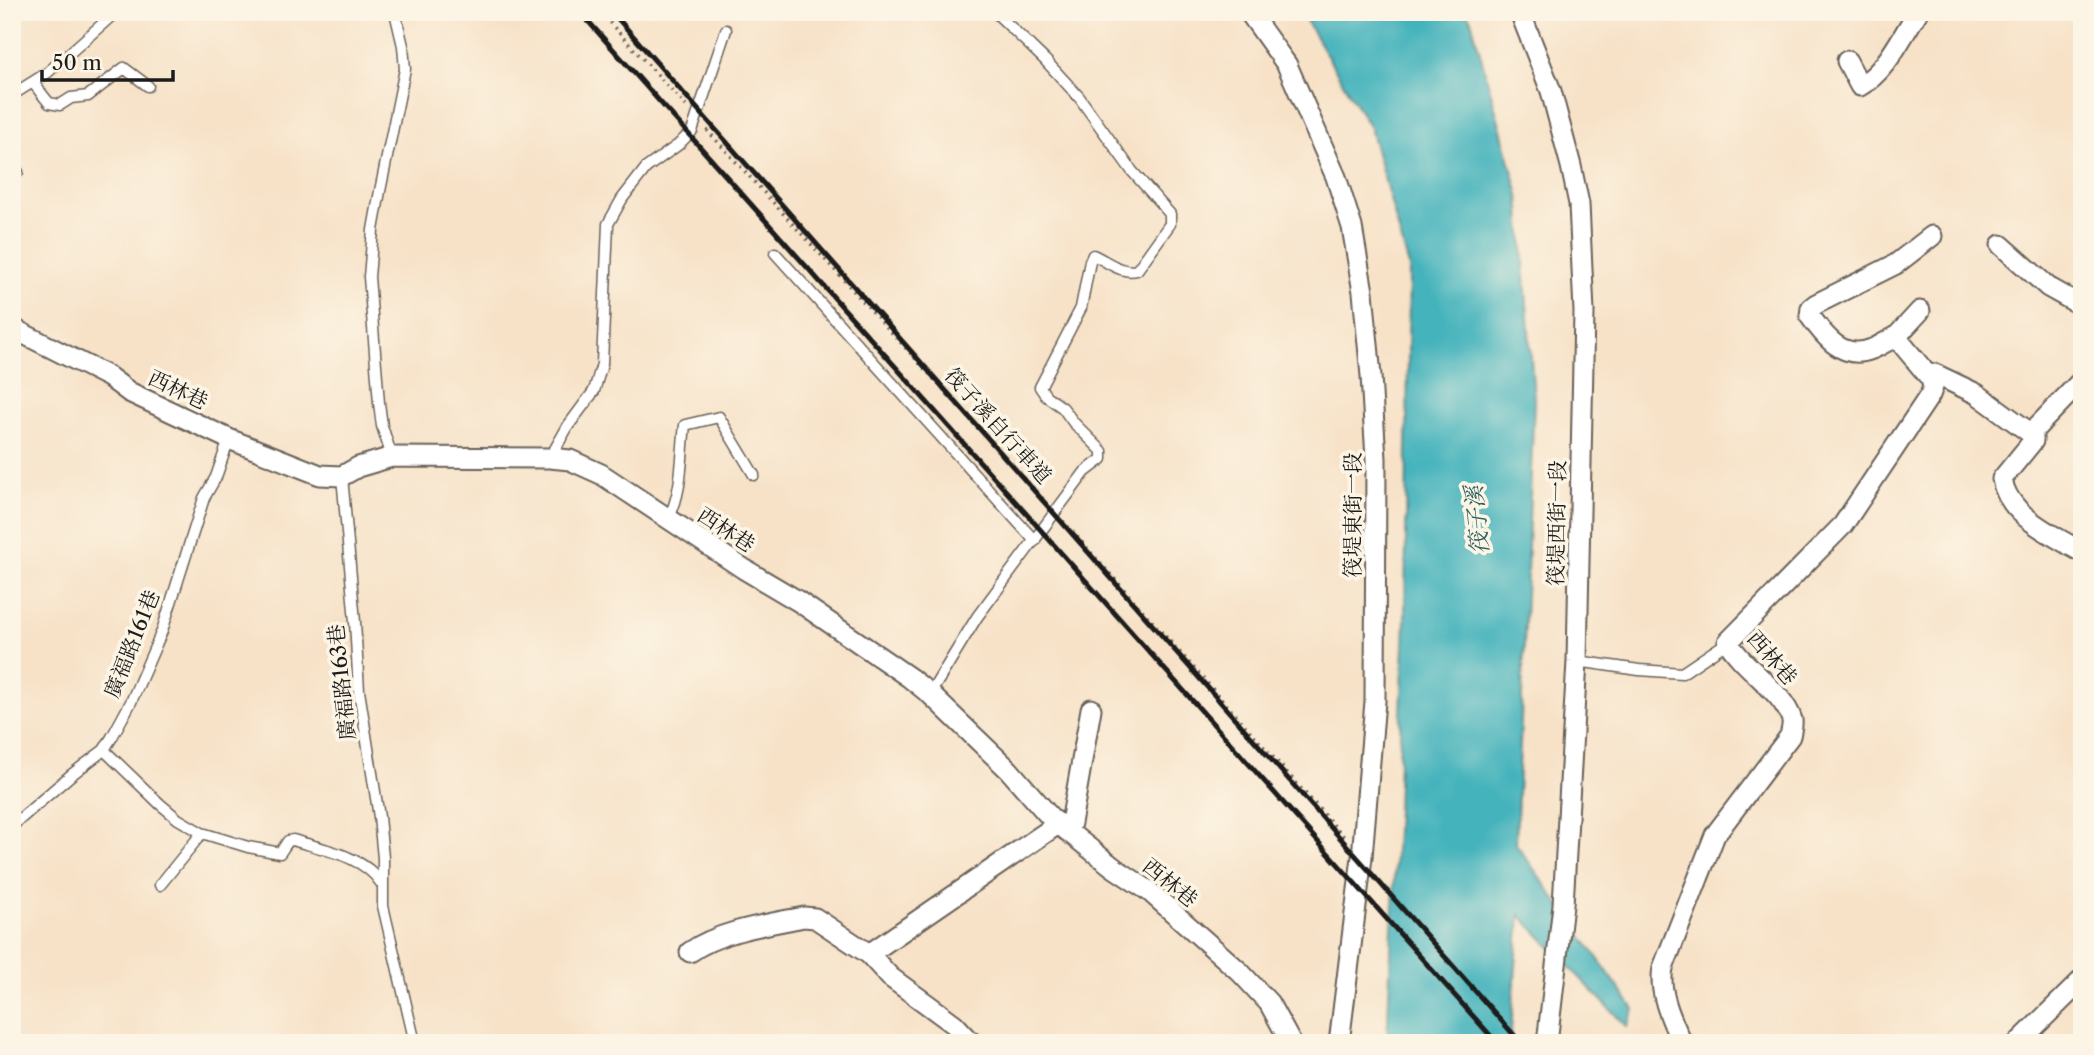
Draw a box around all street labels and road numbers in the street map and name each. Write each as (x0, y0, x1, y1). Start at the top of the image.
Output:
street label: 筏子溪自行車道 (940, 363, 1057, 489)
street label: 西林巷 (144, 365, 212, 414)
street label: 筏堤東街一段 (1340, 452, 1365, 578)
street label: 筏堤西街一段 (1543, 460, 1570, 586)
street label: 西林巷 (693, 502, 759, 557)
street label: 廣福路161巷 (99, 586, 164, 701)
street label: 廣福路163巷 (323, 623, 360, 741)
street label: 西林巷 (1742, 626, 1802, 690)
street label: 西林巷 (1138, 853, 1203, 912)

